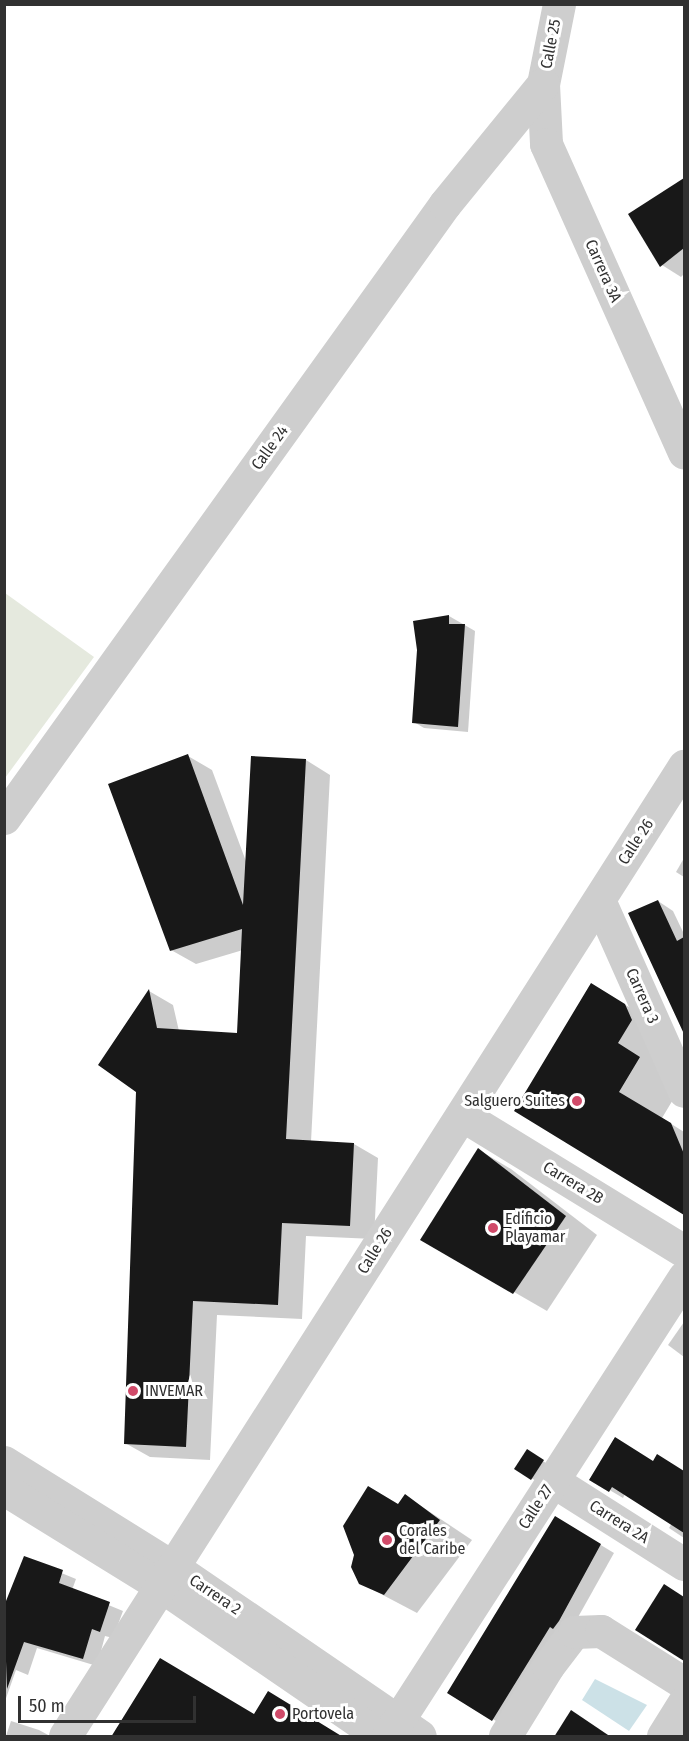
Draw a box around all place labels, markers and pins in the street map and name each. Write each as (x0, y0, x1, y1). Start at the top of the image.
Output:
place label: Salguero Suites (464, 1091, 565, 1111)
marker: Salguero Suites (570, 1094, 584, 1108)
place label: Edificio Playamar (505, 1209, 565, 1247)
marker: Edificio Playamar (486, 1221, 500, 1235)
place label: INVEMAR (145, 1381, 203, 1401)
marker: INVEMAR (126, 1384, 140, 1398)
place label: Corales del Caribe (399, 1521, 465, 1559)
marker: Corales del Caribe (380, 1533, 394, 1547)
place label: Portovela (292, 1704, 354, 1724)
marker: Portovela (273, 1707, 287, 1721)

